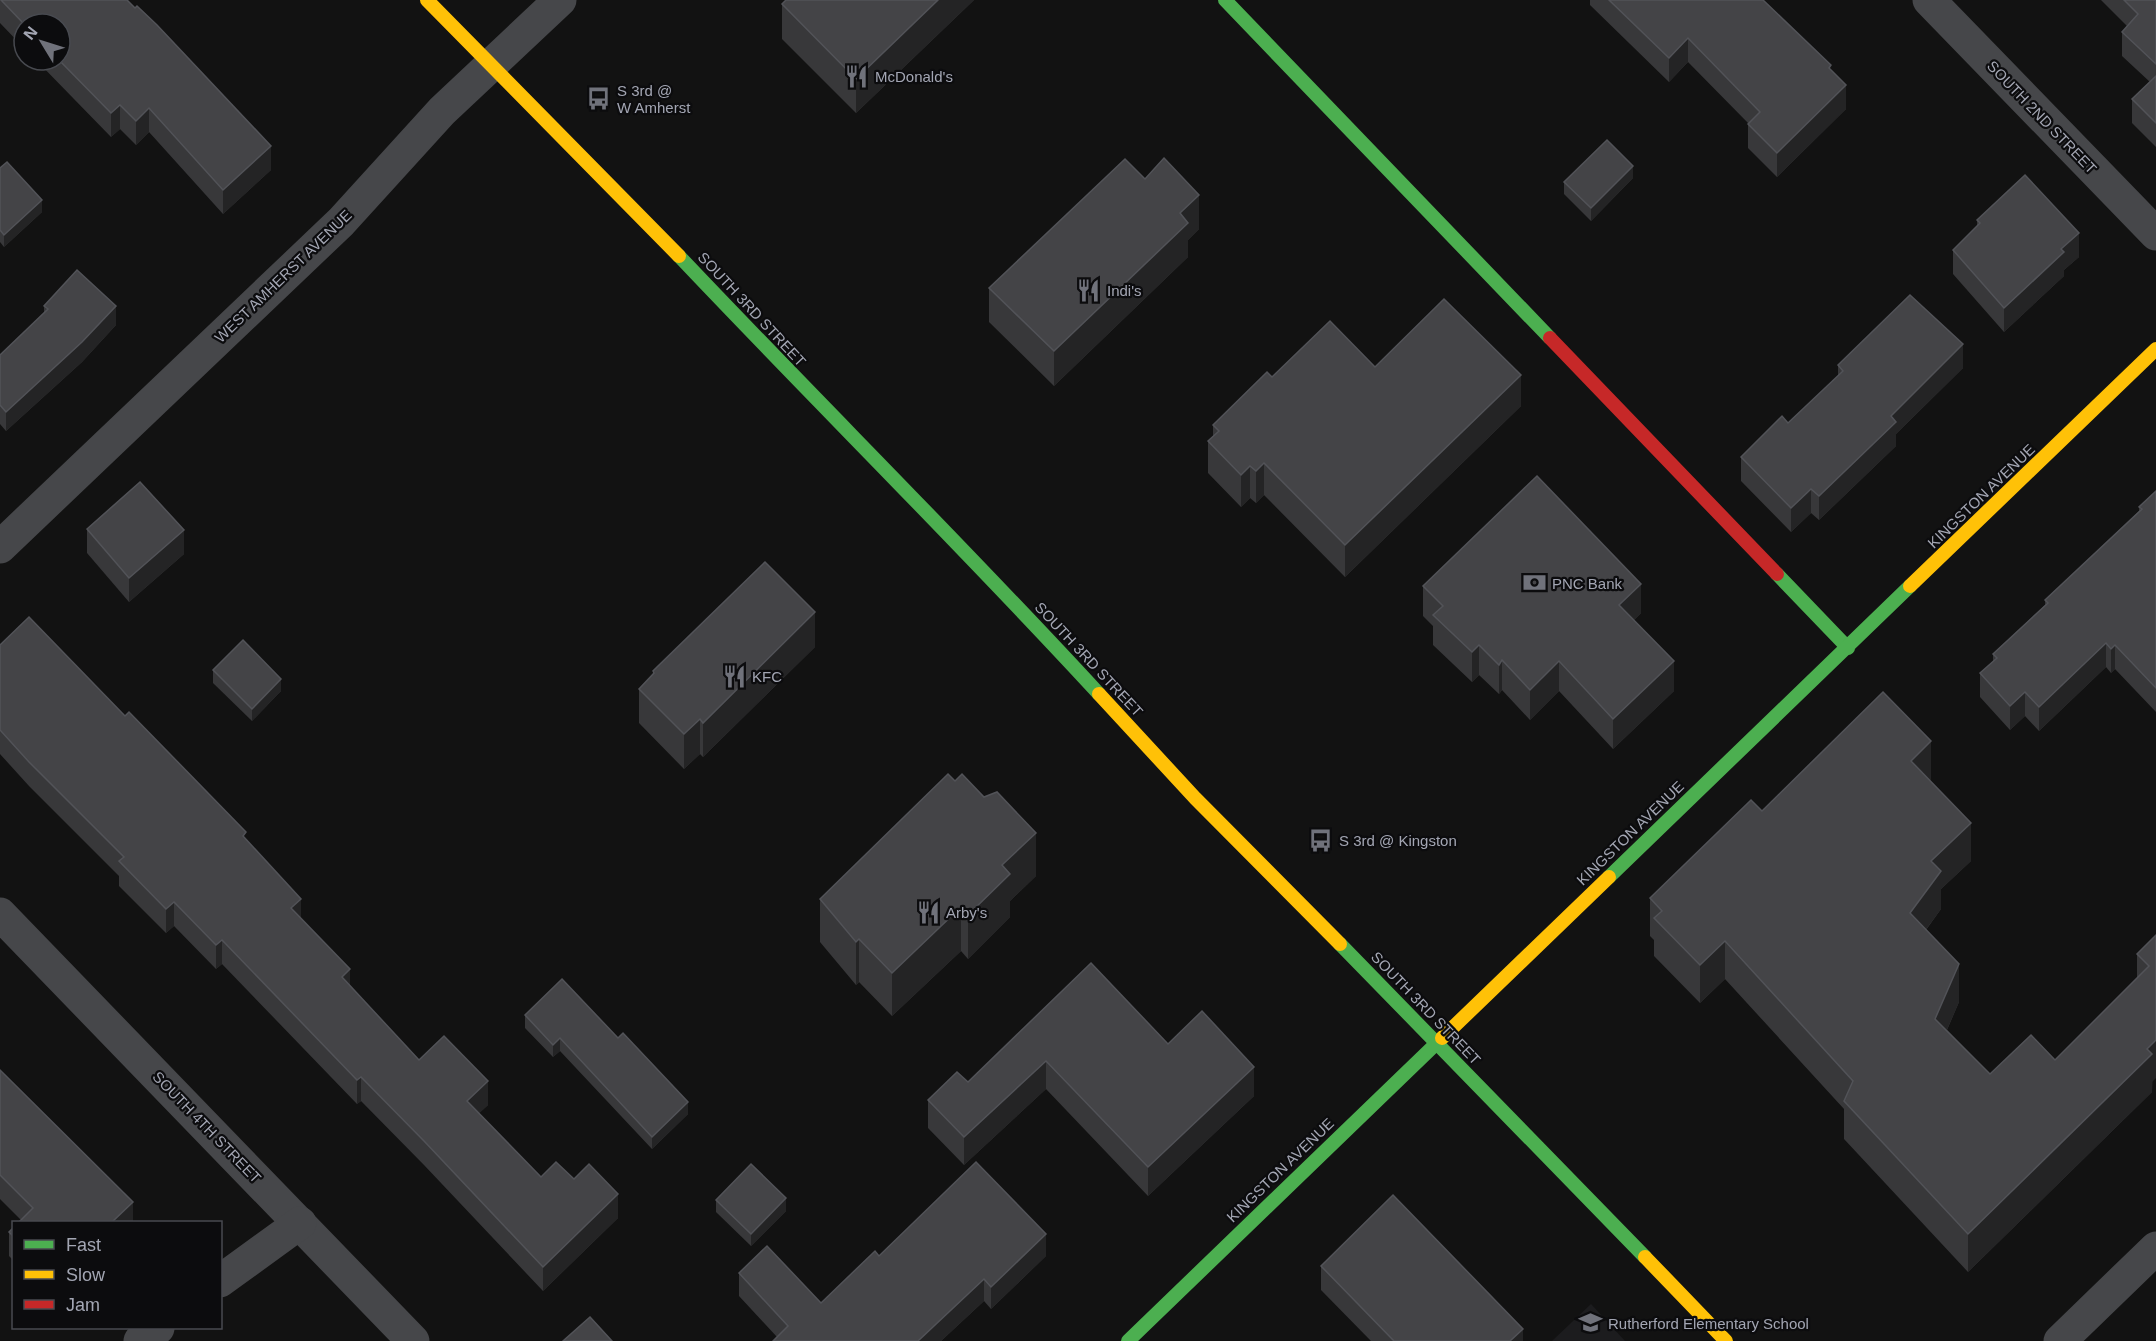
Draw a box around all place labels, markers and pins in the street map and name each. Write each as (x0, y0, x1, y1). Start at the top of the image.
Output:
restaurant icon: McDonald's (844, 63, 870, 89)
place label: McDonald's (875, 68, 953, 85)
place label: S 3rd @ W Amherst (617, 82, 691, 116)
bus stop icon: S 3rd @ W Amherst (586, 86, 612, 112)
restaurant icon: Indi's (1076, 277, 1102, 303)
place label: Indi's (1107, 282, 1142, 299)
bank icon: PNC Bank (1521, 570, 1547, 596)
place label: PNC Bank (1552, 575, 1623, 592)
restaurant icon: KFC (721, 663, 747, 689)
place label: KFC (752, 668, 782, 685)
bus stop icon: S 3rd @ Kingston (1308, 827, 1334, 853)
place label: S 3rd @ Kingston (1339, 832, 1457, 849)
restaurant icon: Arby's (915, 899, 941, 925)
place label: Arby's (946, 904, 987, 921)
school or university icon: Rutherford Elementary School (1577, 1310, 1603, 1336)
place label: Rutherford Elementary School (1608, 1315, 1809, 1332)

